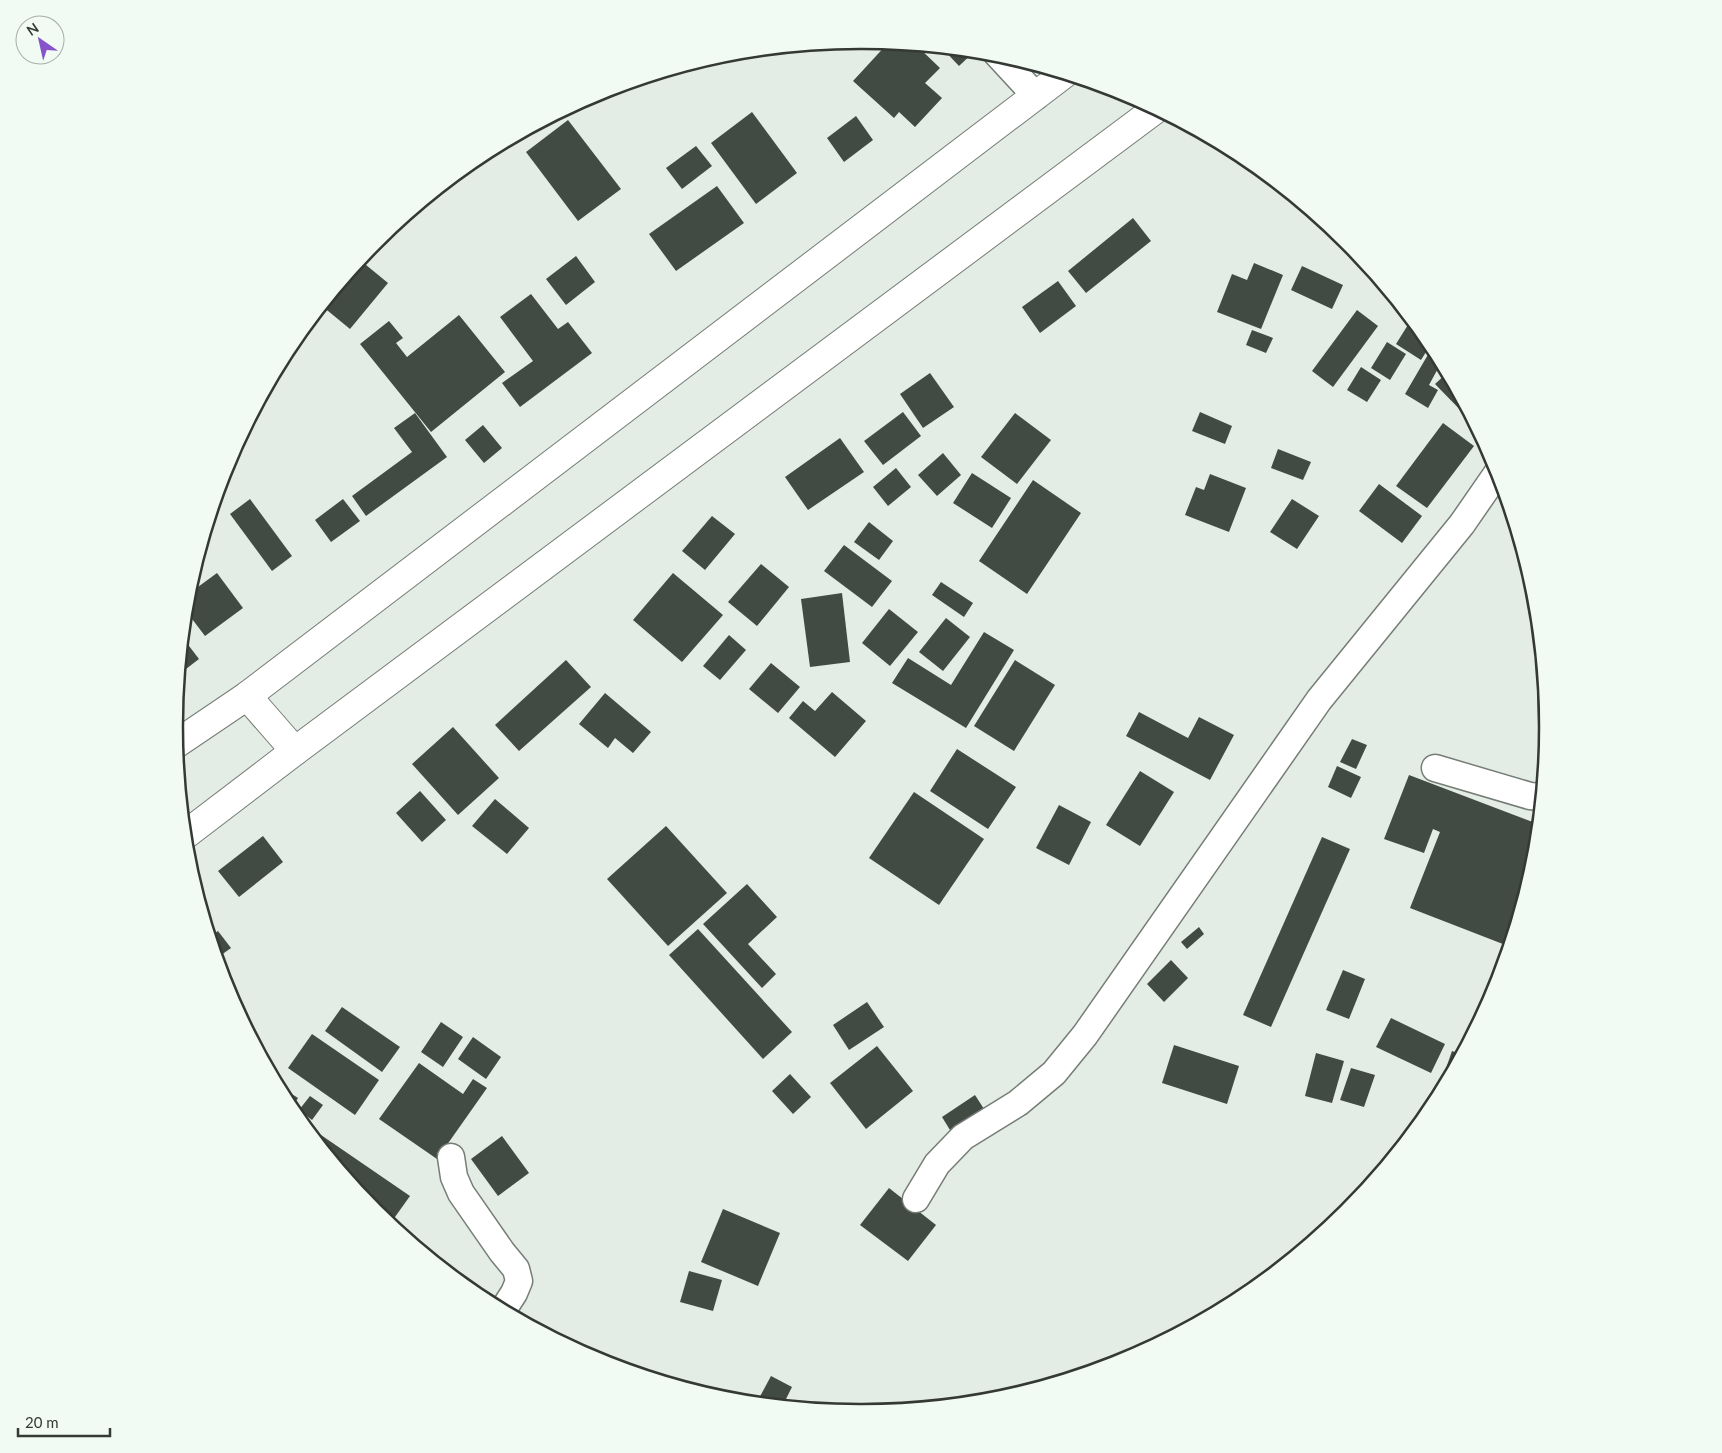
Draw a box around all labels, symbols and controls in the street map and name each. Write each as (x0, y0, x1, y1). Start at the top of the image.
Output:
north arrow (15, 15, 65, 65)
text: N (23, 19, 42, 39)
scale bar (18, 1406, 110, 1438)
text: 20 m (25, 1413, 59, 1431)

